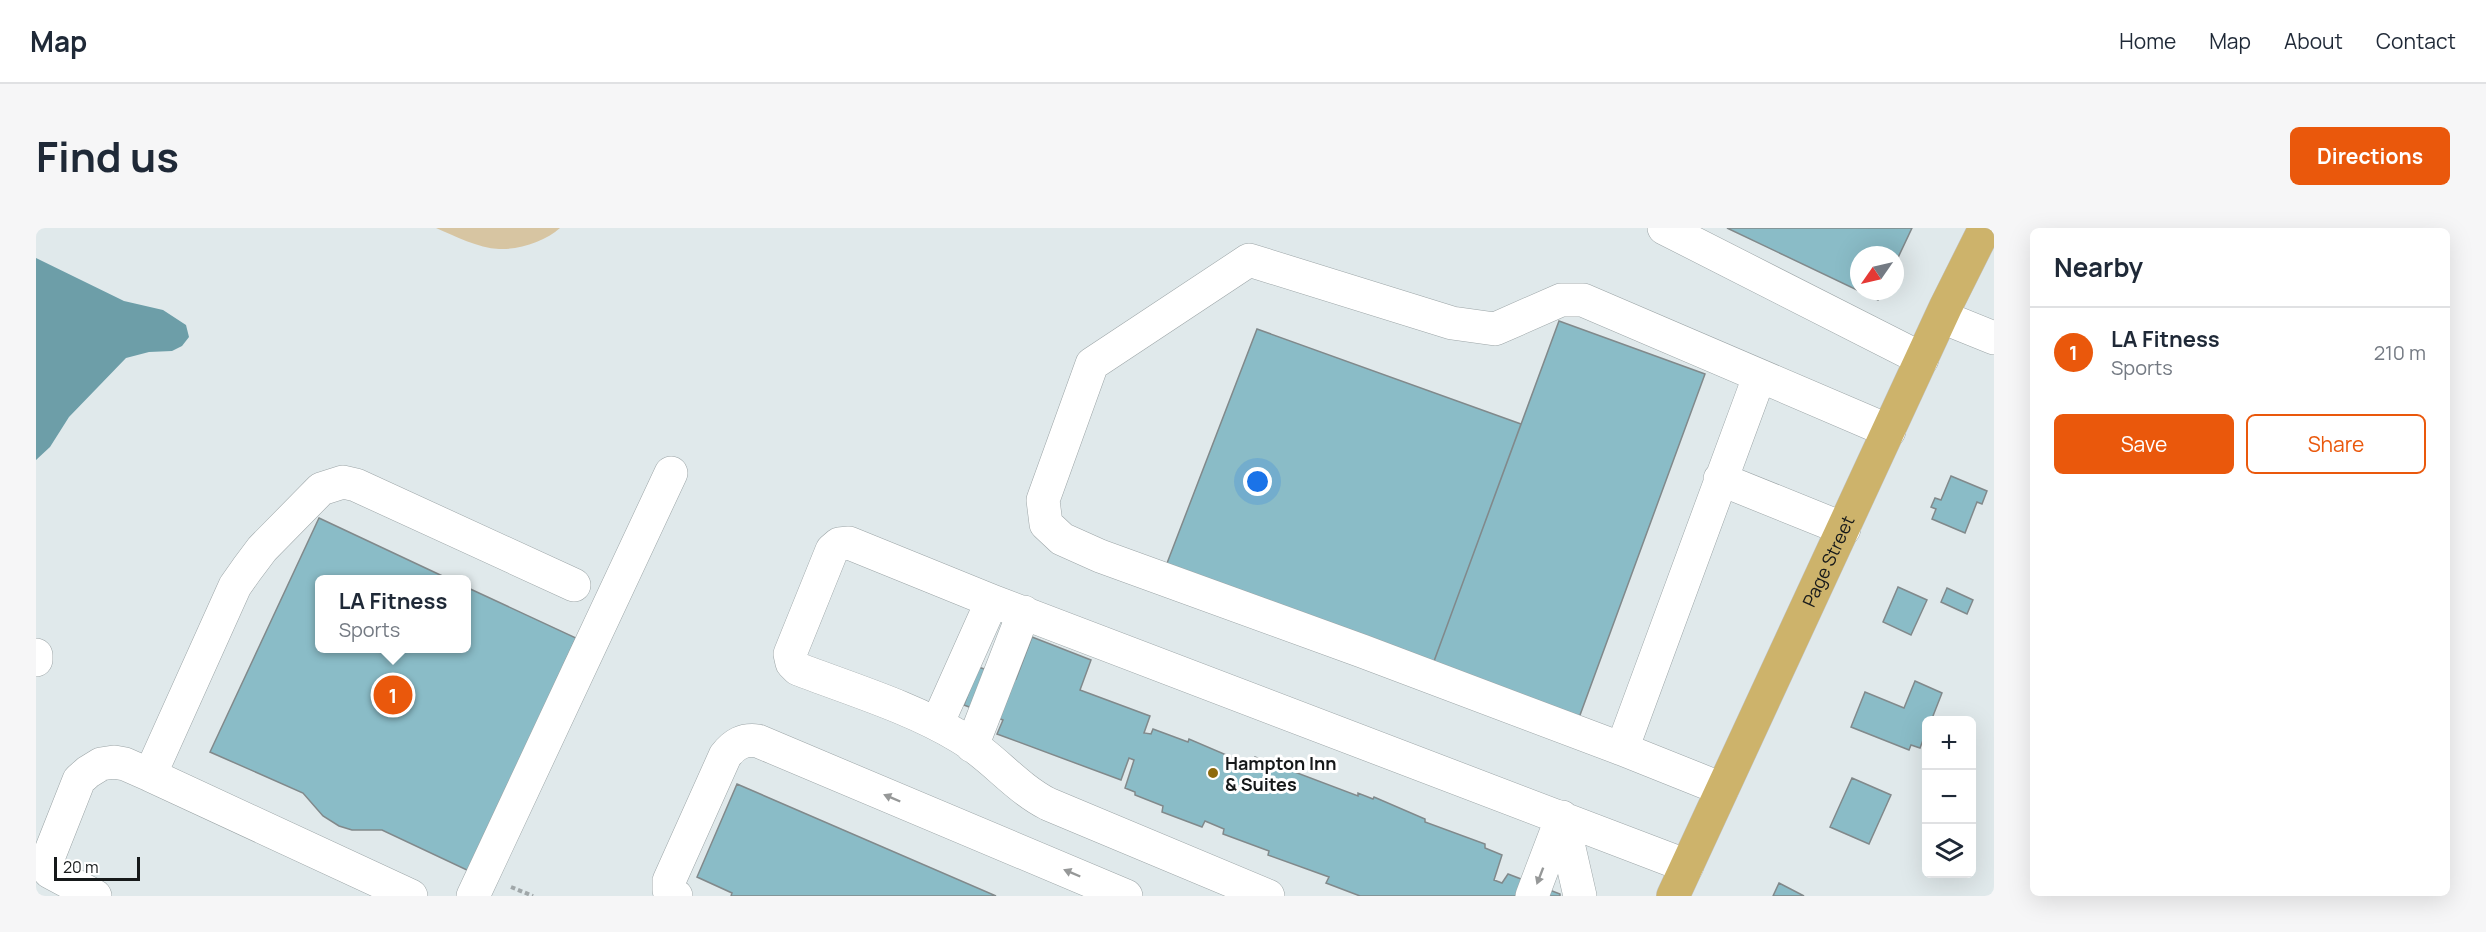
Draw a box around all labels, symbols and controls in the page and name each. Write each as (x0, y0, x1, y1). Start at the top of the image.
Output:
text: Map (30, 22, 87, 60)
text: Home (2119, 27, 2176, 55)
text: Map (2209, 27, 2251, 55)
text: About (2284, 27, 2343, 55)
text: Contact (2376, 27, 2456, 55)
text: Find us (36, 127, 179, 185)
button: Directions (2290, 127, 2450, 185)
north arrow (1850, 246, 1904, 300)
text: Nearby (2054, 249, 2143, 285)
text: LA Fitness (2111, 324, 2220, 354)
text: 1 (2069, 339, 2078, 366)
text: 210 m (2374, 339, 2426, 366)
text: Sports (2111, 354, 2173, 381)
button: Save (2054, 414, 2234, 474)
button: Share (2246, 414, 2426, 474)
your location (1243, 467, 1272, 496)
street label: Page Street (1796, 512, 1859, 611)
popup (315, 575, 471, 653)
text: LA Fitness (339, 586, 447, 616)
text: Sports (339, 616, 400, 643)
pin: 1 (374, 672, 412, 718)
map controls (1922, 716, 1976, 878)
button: + (1922, 716, 1976, 770)
place label: Hampton Inn & Suites (1225, 751, 1336, 796)
marker: Hampton Inn & Suites (1206, 766, 1220, 780)
button: − (1922, 770, 1976, 824)
one-way arrow (883, 793, 901, 803)
button: layers (1922, 824, 1976, 878)
scale bar (54, 854, 140, 882)
text: 20 m (63, 856, 99, 878)
one-way arrow (1063, 868, 1081, 877)
one-way arrow (1534, 868, 1544, 886)

